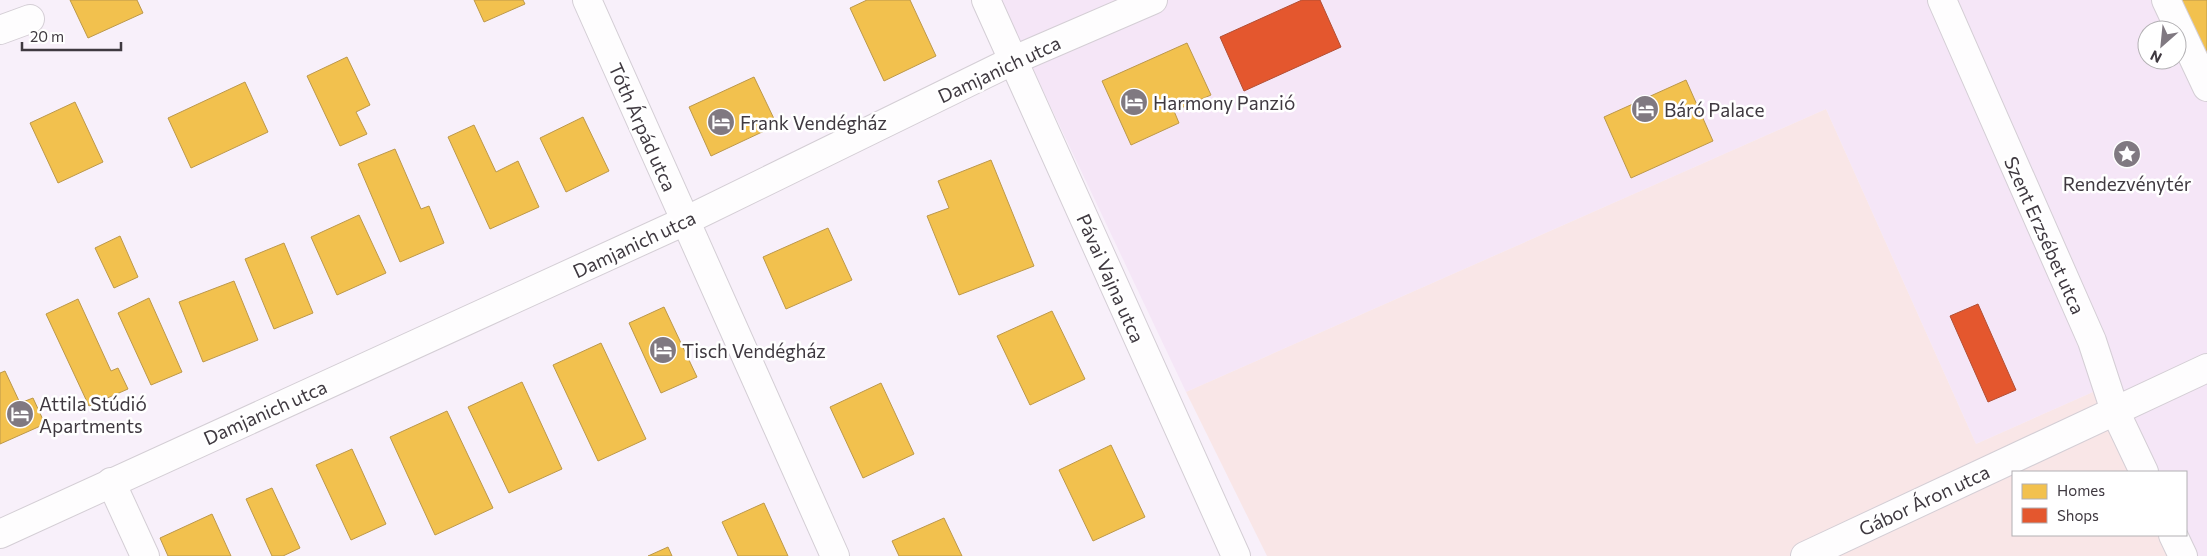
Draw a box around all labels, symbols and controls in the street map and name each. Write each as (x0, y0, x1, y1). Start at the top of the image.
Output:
scale bar (22, 20, 121, 52)
north arrow (2137, 20, 2187, 70)
text: 20 m (30, 27, 64, 45)
street label: Damjanich utca (934, 31, 1064, 107)
text: N (2147, 47, 2164, 67)
street label: Tóth Árpád utca (604, 59, 682, 195)
hotel icon: Harmony Panzió (1119, 87, 1149, 117)
place label: Harmony Panzió (1153, 91, 1295, 114)
hotel icon: Báró Palace (1630, 94, 1660, 124)
place label: Báró Palace (1664, 98, 1764, 121)
hotel icon: Frank Vendégház (706, 107, 736, 137)
place label: Frank Vendégház (740, 111, 887, 134)
place icon: Rendezvénytér (2112, 139, 2142, 169)
street label: Szent Erzsébet utca (2000, 153, 2090, 317)
place label: Rendezvénytér (2063, 172, 2192, 195)
street label: Damjanich utca (569, 206, 699, 282)
street label: Pávai Vajna utca (1072, 210, 1150, 346)
hotel icon: Tisch Vendégház (648, 335, 678, 365)
place label: Tisch Vendégház (682, 339, 826, 362)
street label: Damjanich utca (200, 375, 330, 449)
place label: Attila Stúdió Apartments (39, 392, 147, 437)
hotel icon: Attila Stúdió Apartments (5, 399, 35, 429)
street label: Gábor Áron utca (1855, 460, 1993, 540)
legend (2012, 471, 2187, 536)
text: Homes (2057, 481, 2105, 499)
text: Shops (2057, 506, 2099, 524)

